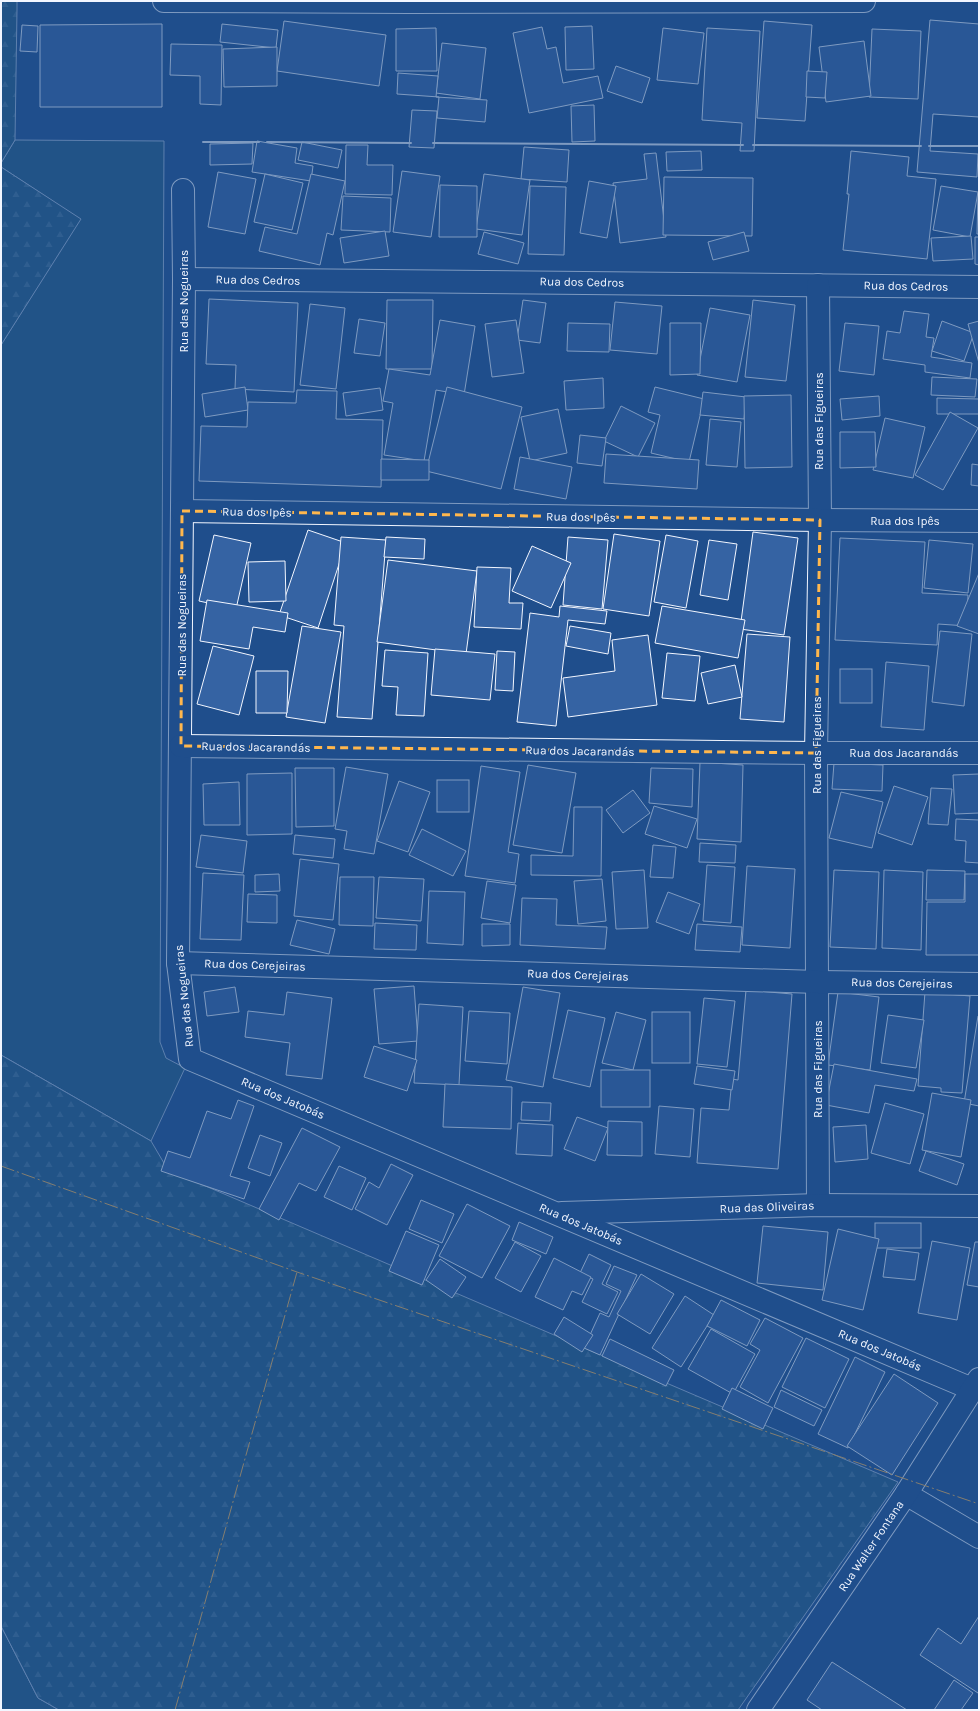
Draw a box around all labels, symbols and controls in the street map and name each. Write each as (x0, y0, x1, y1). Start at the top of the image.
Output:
street label: Rua das Nogueiras (177, 250, 191, 352)
street label: Rua dos Cedros (216, 272, 300, 288)
street label: Rua dos Cedros (540, 274, 624, 290)
street label: Rua dos Cedros (864, 278, 948, 294)
street label: Rua das Figueiras (812, 372, 826, 470)
street label: Rua dos Ipês (222, 504, 292, 520)
street label: Rua dos Ipês (546, 509, 616, 525)
street label: Rua dos Ipês (870, 514, 940, 528)
street label: Rua das Nogueiras (175, 574, 189, 676)
street label: Rua das Figueiras (810, 696, 824, 794)
street label: Rua dos Jacarandás (201, 739, 311, 755)
street label: Rua dos Jacarandás (525, 743, 635, 759)
street label: Rua dos Jacarandás (849, 746, 959, 760)
street label: Rua das Nogueiras (172, 944, 196, 1048)
street label: Rua dos Cerejeiras (204, 956, 306, 974)
street label: Rua dos Cerejeiras (527, 966, 629, 984)
street label: Rua dos Cerejeiras (851, 975, 953, 991)
street label: Rua das Figueiras (811, 1020, 825, 1118)
street label: Rua dos Jatobás (239, 1074, 327, 1122)
street label: Rua das Oliveiras (719, 1198, 815, 1216)
street label: Rua dos Jatobás (537, 1200, 625, 1248)
street label: Rua dos Jatobás (836, 1326, 924, 1374)
street label: Rua Walter Fontana (835, 1498, 907, 1594)

